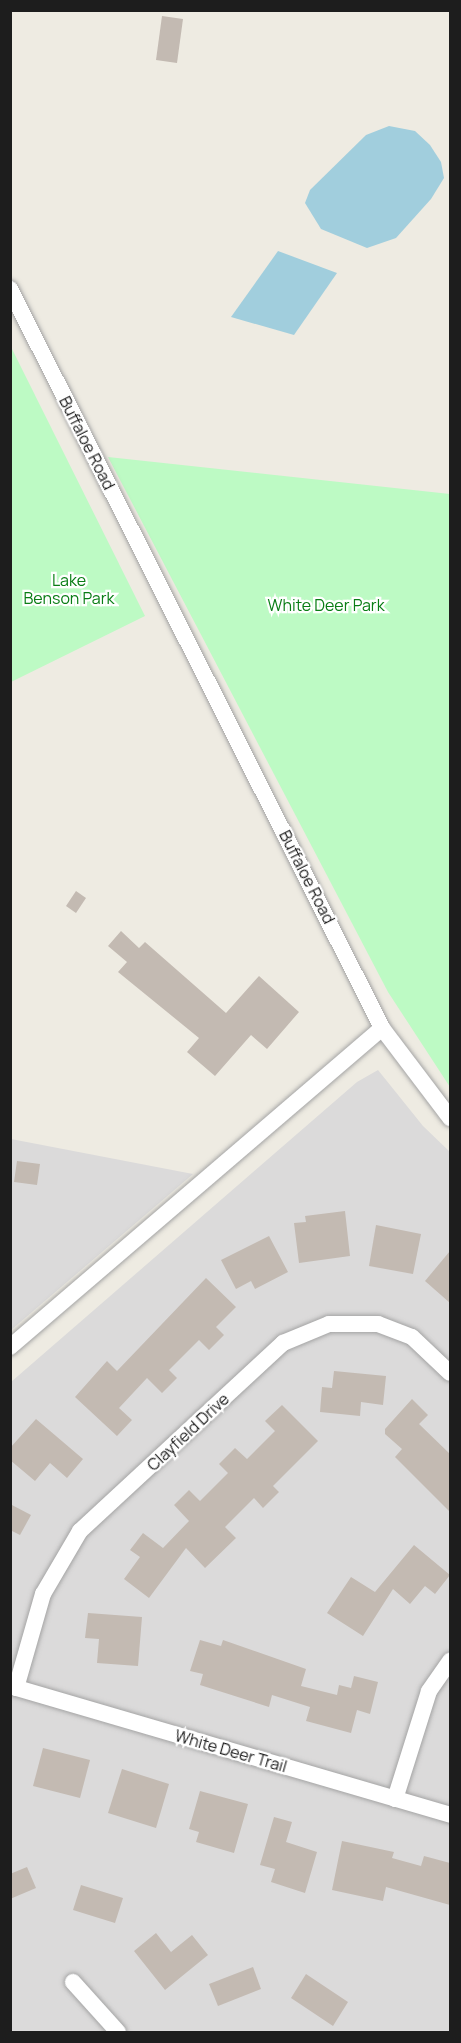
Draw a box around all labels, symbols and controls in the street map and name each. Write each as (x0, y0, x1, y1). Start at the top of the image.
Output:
street label: Buffaloe Road (55, 393, 119, 493)
park label: Lake Benson Park (24, 570, 114, 608)
park label: White Deer Park (267, 595, 385, 615)
street label: Buffaloe Road (275, 827, 339, 927)
street label: Clayfield Drive (143, 1389, 233, 1475)
street label: White Deer Trail (173, 1726, 289, 1776)

